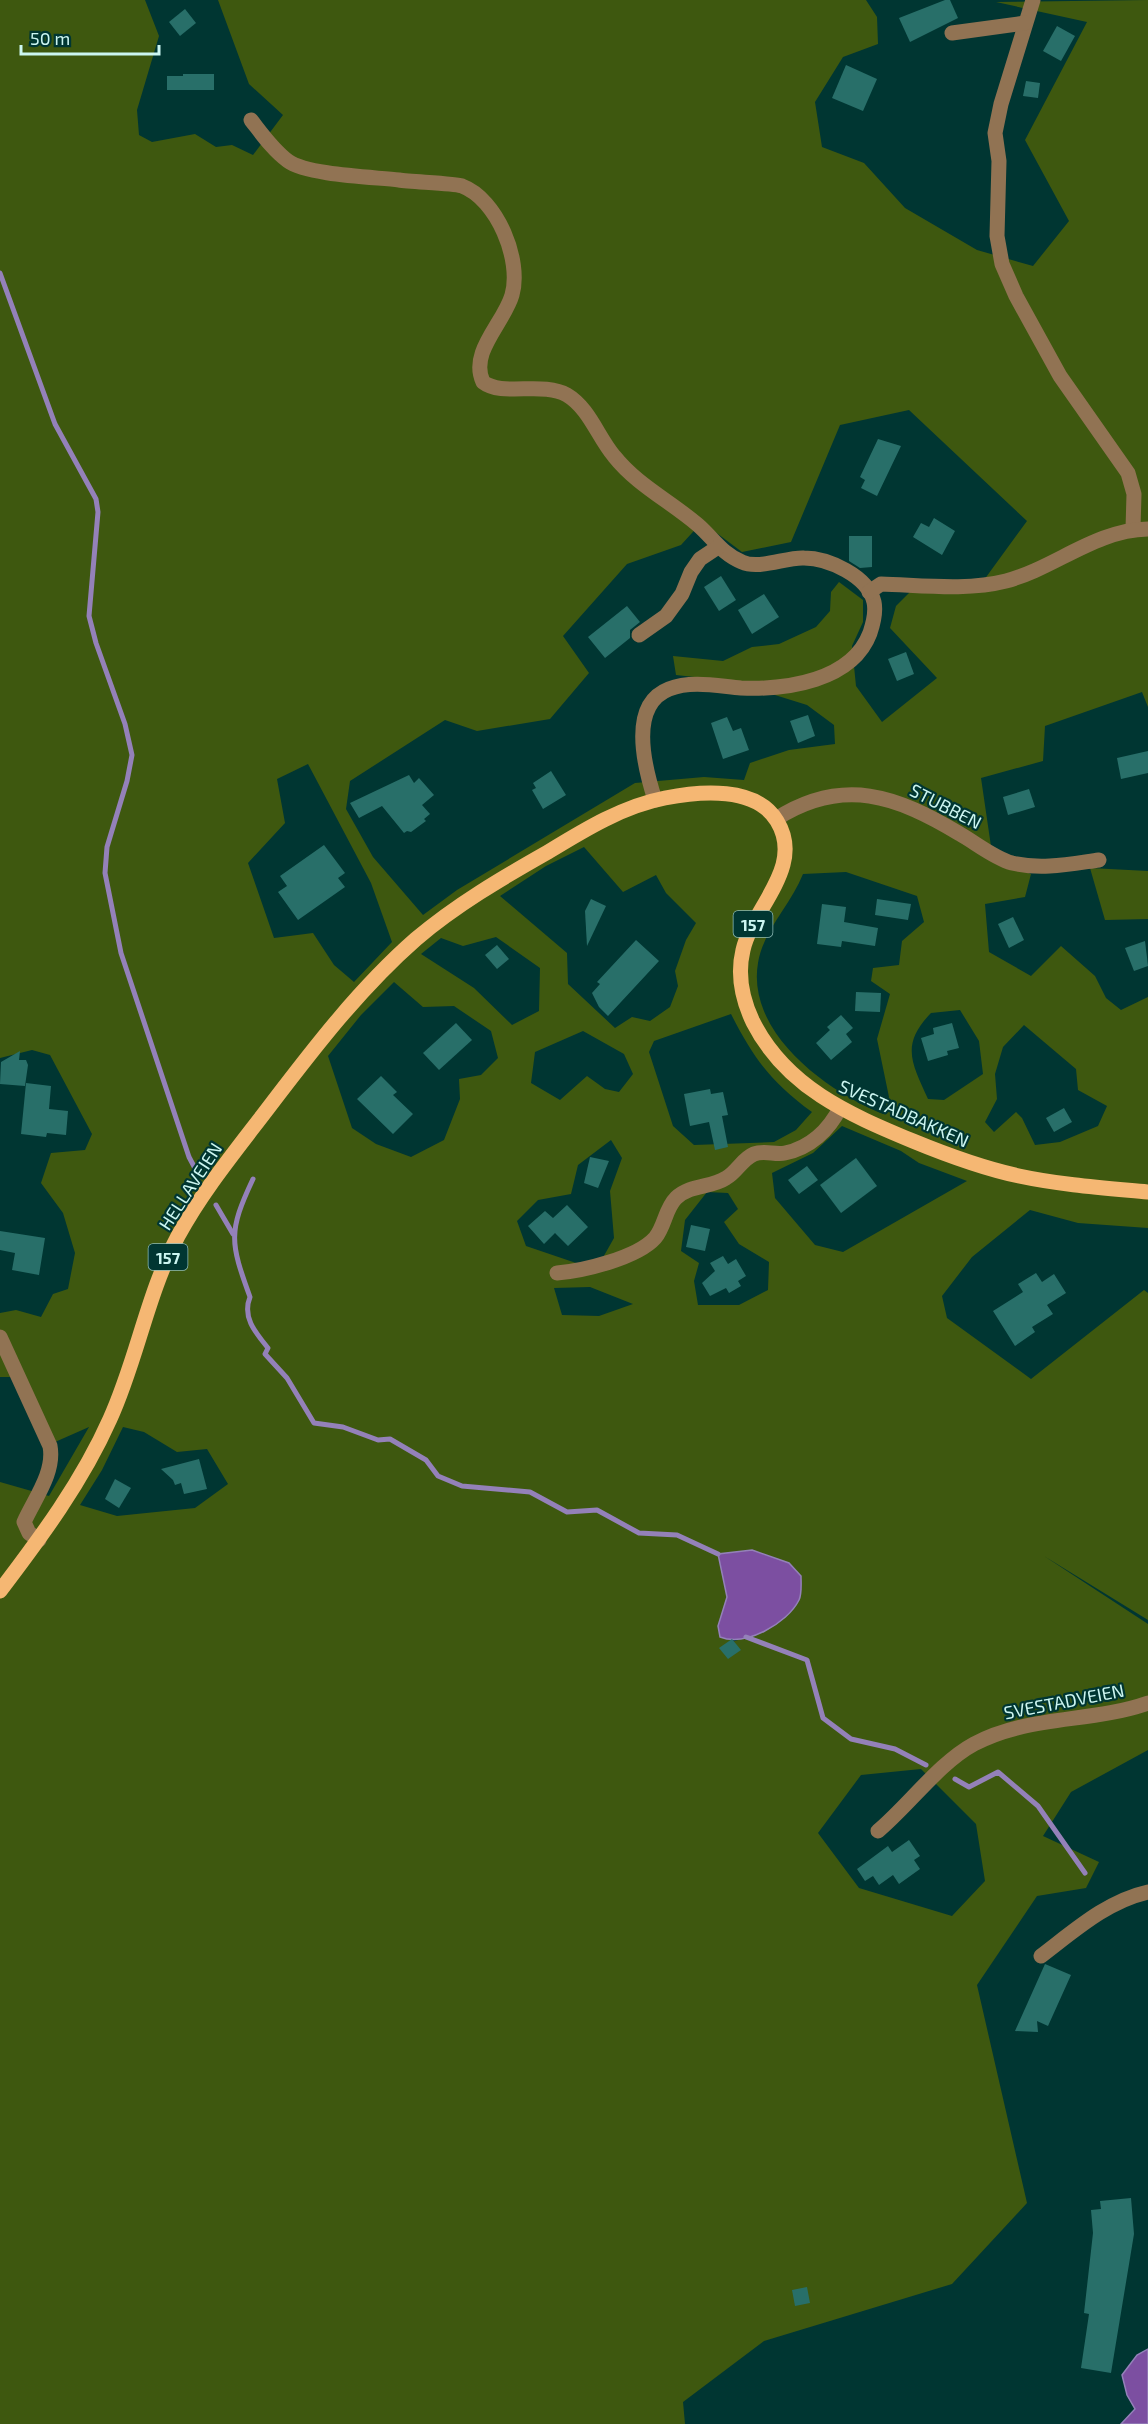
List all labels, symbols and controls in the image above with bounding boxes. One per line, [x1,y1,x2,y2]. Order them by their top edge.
scale bar [21,18,159,56]
text: 50 m [30,27,70,49]
street label: STUBBEN [906,779,986,833]
road number: 157 [734,911,772,937]
street label: SVESTADBAKKEN [836,1074,972,1152]
street label: HELLAVEIEN [154,1138,226,1234]
road number: 157 [148,1244,188,1270]
street label: SVESTADVEIEN [1002,1679,1126,1723]

